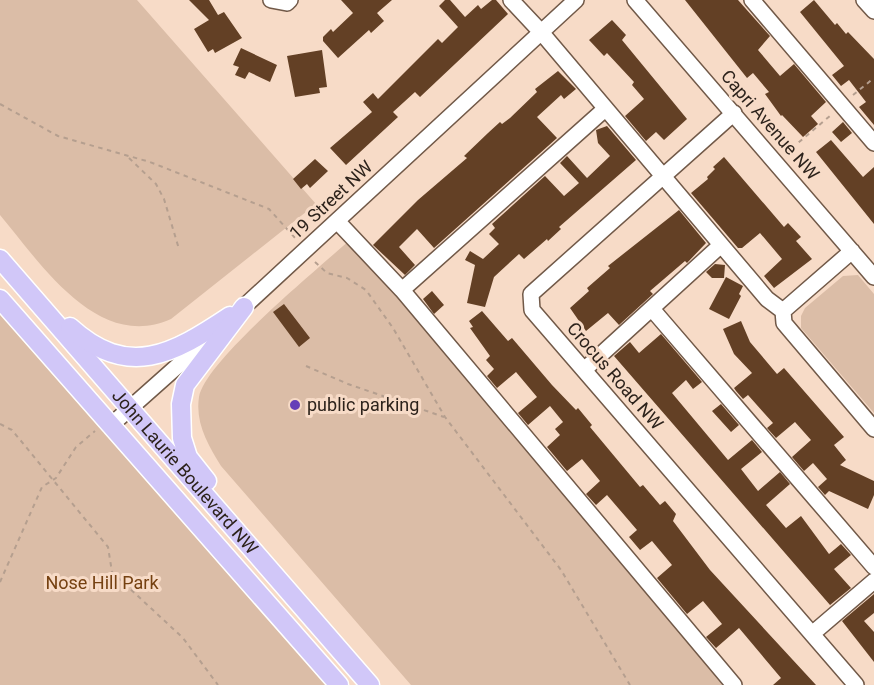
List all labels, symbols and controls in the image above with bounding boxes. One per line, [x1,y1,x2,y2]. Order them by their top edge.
street label: Capri Avenue NW [717,65,824,184]
street label: 19 Street NW [285,156,376,243]
street label: Crocus Road NW [563,318,668,434]
street label: John Laurie Boulevard NW [108,385,263,558]
place label: public parking [307,394,419,415]
marker: public parking [288,398,302,412]
park label: Nose Hill Park [45,572,159,593]

